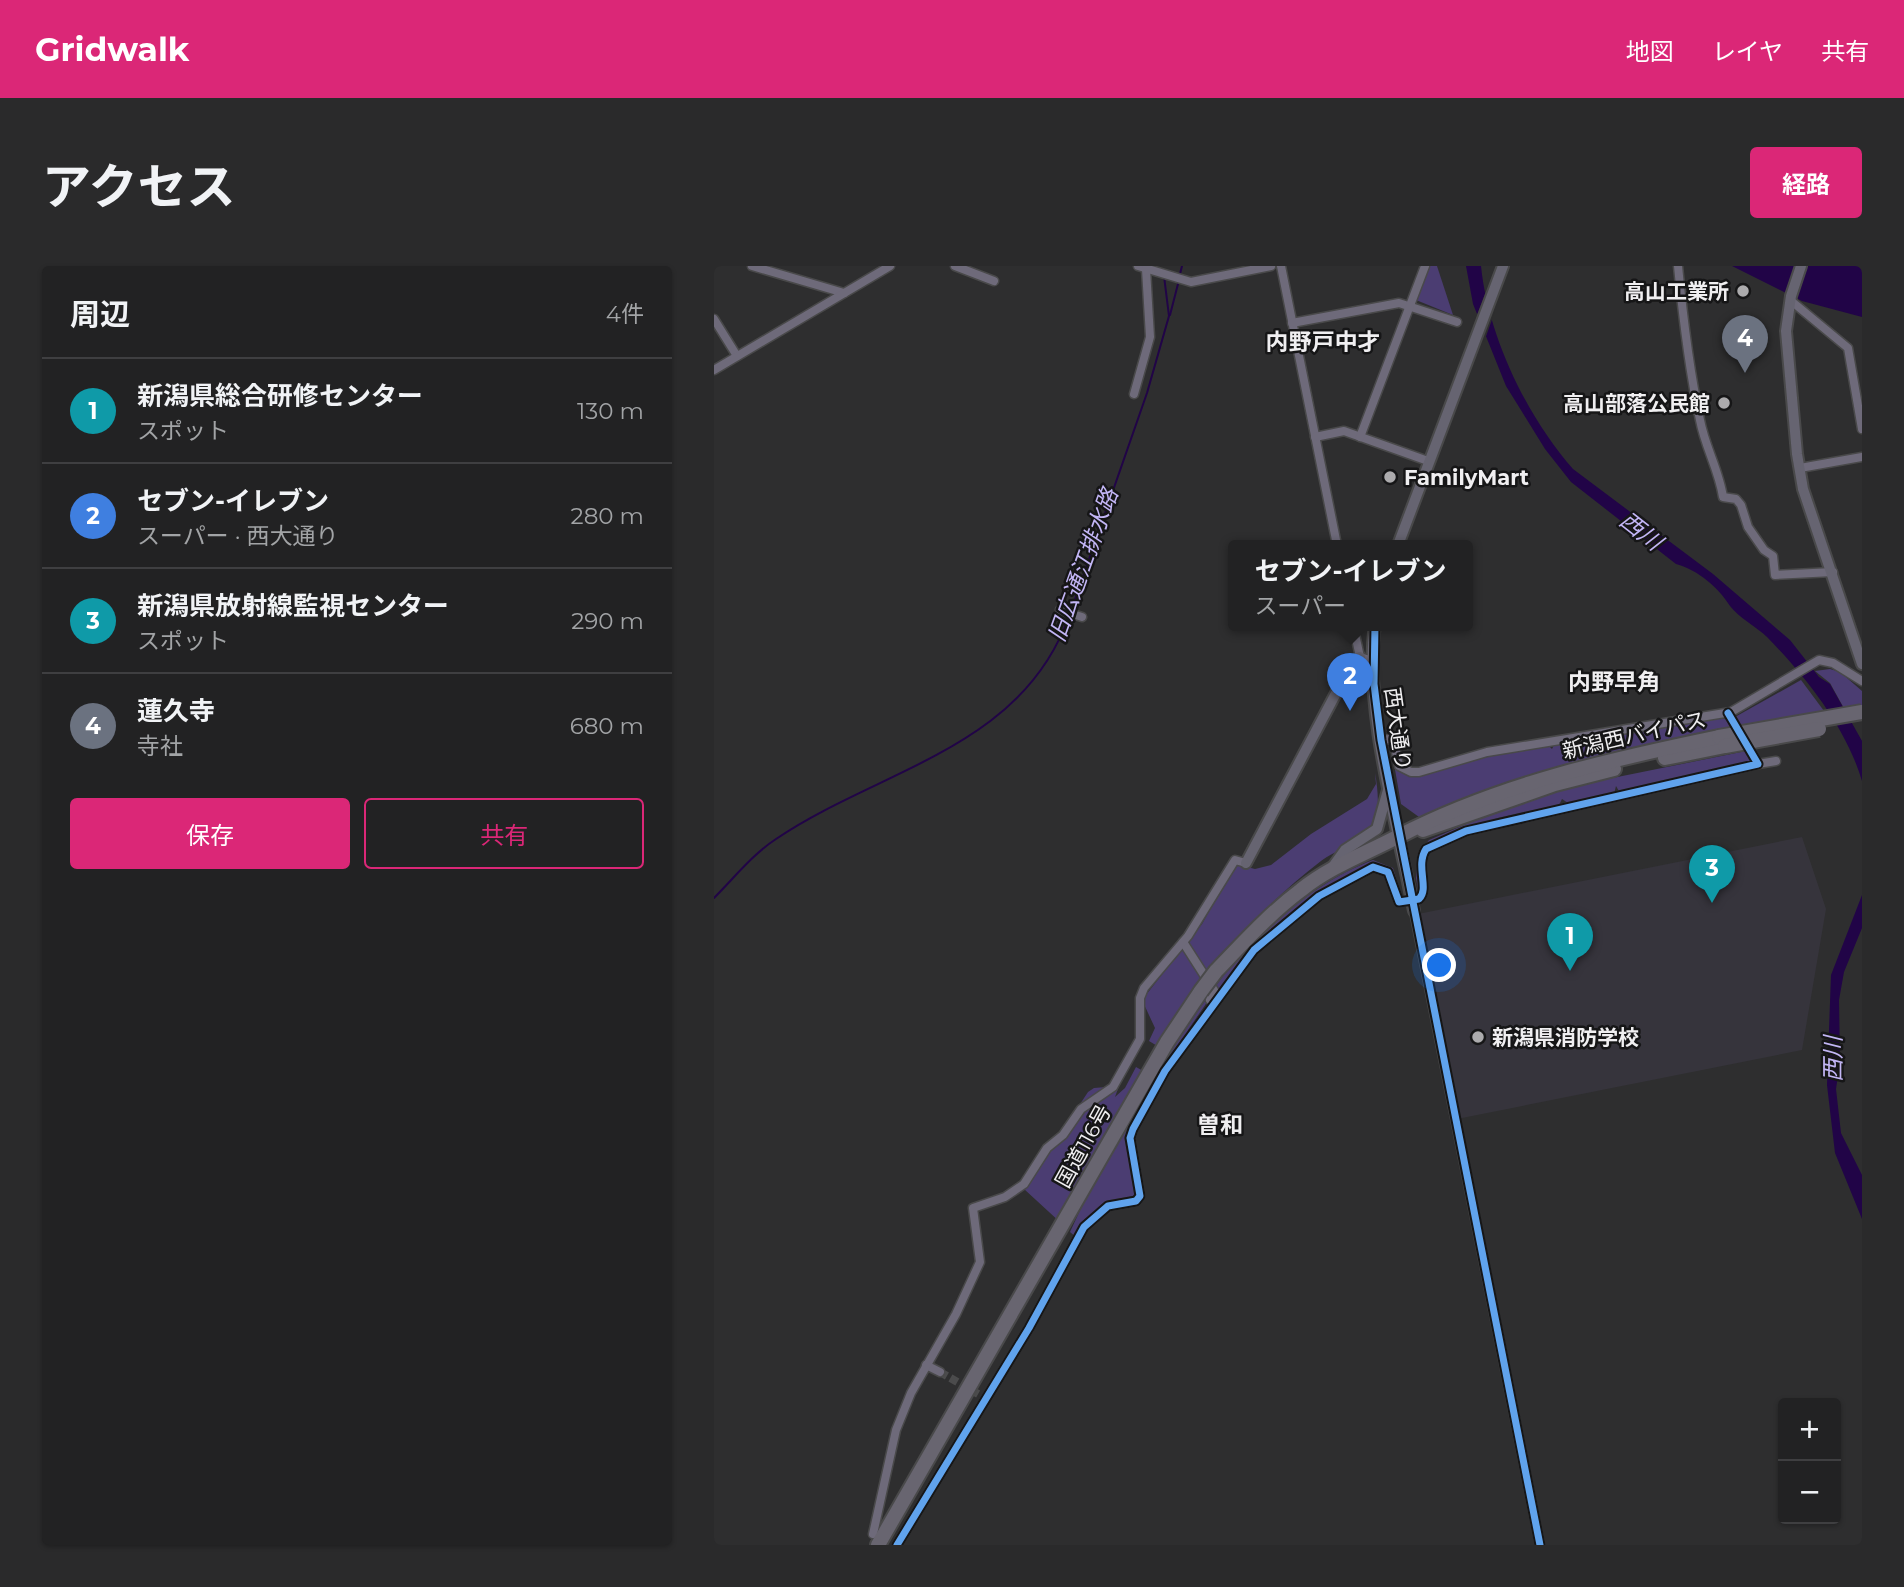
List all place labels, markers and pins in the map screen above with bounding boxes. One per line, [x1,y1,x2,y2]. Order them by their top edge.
place label: 高山工業所 [1624,279,1729,304]
marker: 高山工業所 [1735,283,1751,299]
pin: 4 [1722,315,1768,373]
place label: 高山部落公民館 [1563,391,1710,416]
marker: 高山部落公民館 [1716,395,1732,411]
place label: FamilyMart [1404,465,1529,490]
marker: FamilyMart [1382,469,1398,485]
pin: 2 [1327,653,1373,711]
pin: 3 [1689,845,1735,903]
pin: 1 [1547,913,1593,971]
place label: 新潟県消防学校 [1492,1025,1639,1050]
marker: 新潟県消防学校 [1470,1029,1486,1045]

